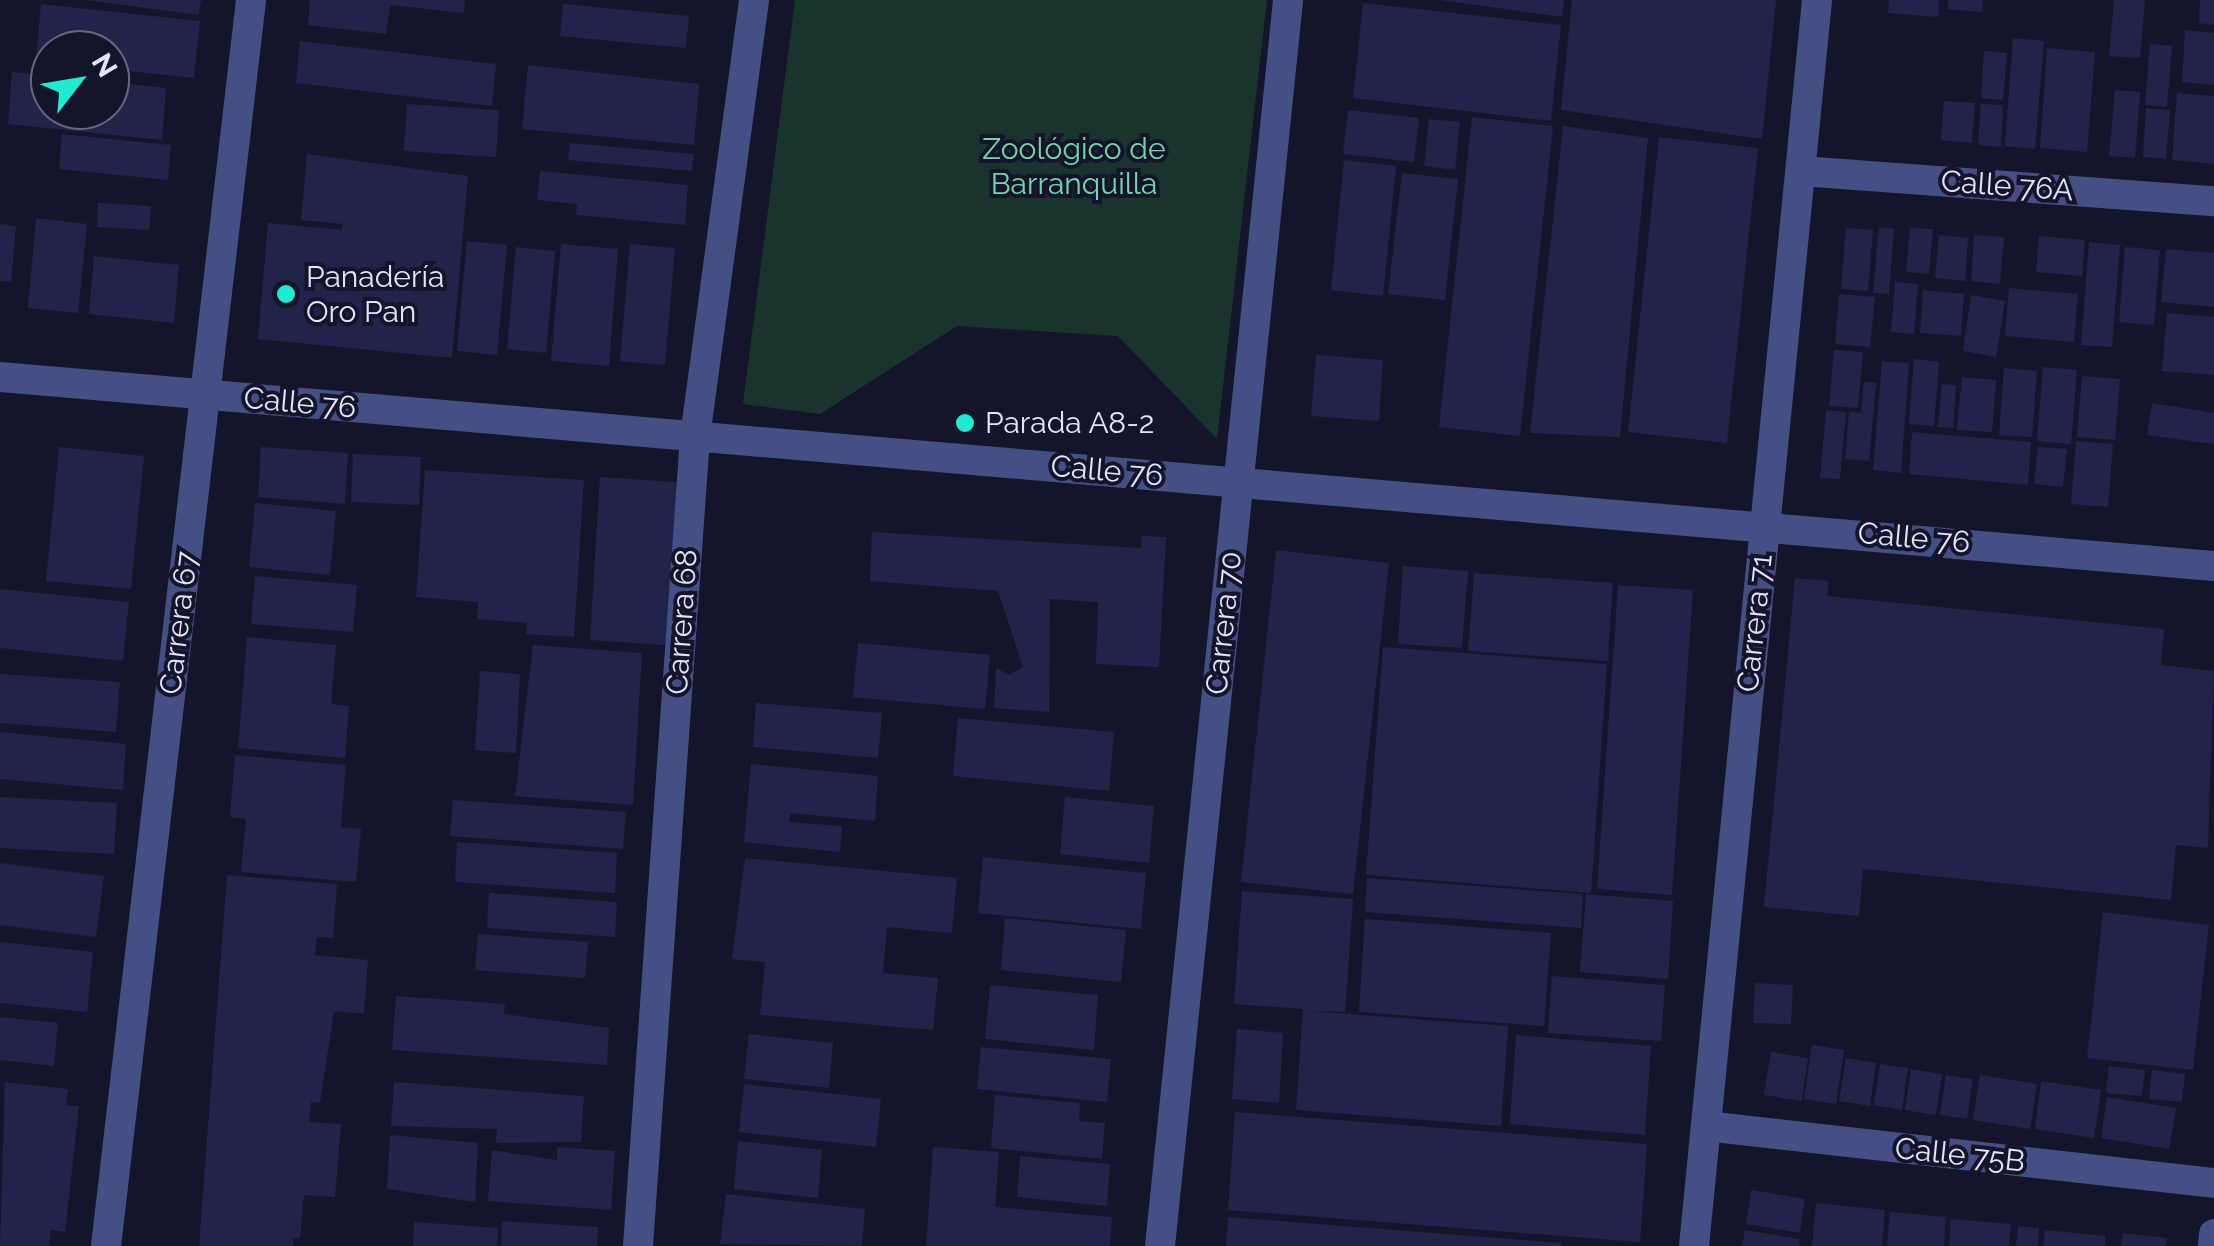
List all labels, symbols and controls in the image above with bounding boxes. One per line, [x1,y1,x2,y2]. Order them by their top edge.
north arrow [30,30,130,130]
text: N [85,48,124,83]
park label: Zoológico de Barranquilla [982,131,1166,202]
street label: Calle 76A [1940,163,2074,209]
place label: Panadería Oro Pan [306,259,444,330]
marker: Panadería Oro Pan [275,283,297,305]
street label: Calle 76 [242,380,358,426]
place label: Parada A8-2 [985,405,1155,441]
marker: Parada A8-2 [954,412,976,434]
street label: Calle 76 [1049,448,1165,494]
street label: Calle 76 [1856,515,1972,561]
street label: Carrera 68 [659,548,705,696]
street label: Carrera 67 [152,549,206,697]
street label: Carrera 70 [1199,550,1249,696]
street label: Carrera 71 [1730,552,1780,694]
street label: Calle 75B [1893,1130,2027,1180]

